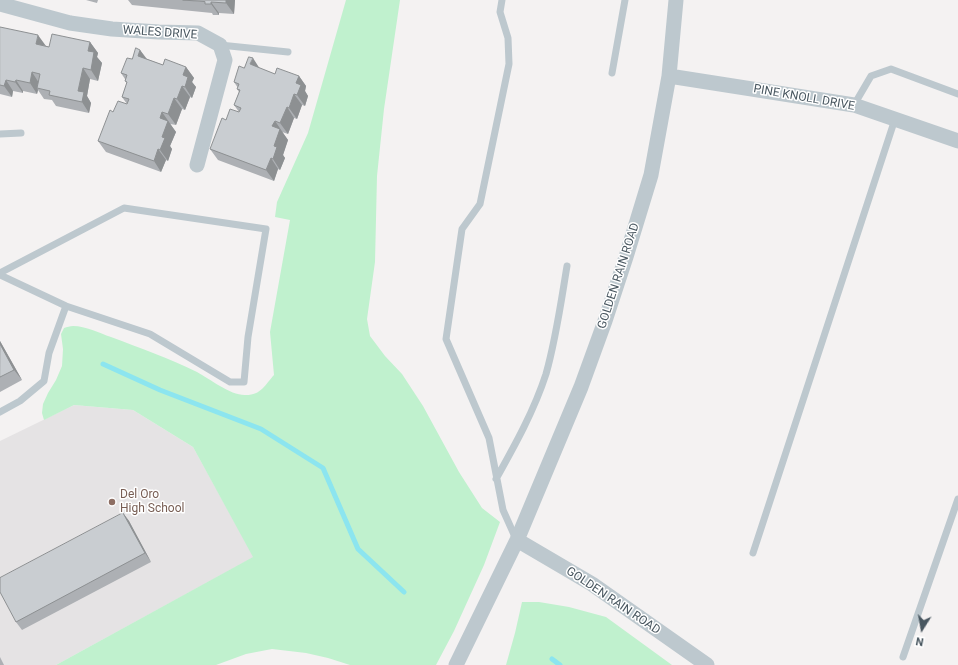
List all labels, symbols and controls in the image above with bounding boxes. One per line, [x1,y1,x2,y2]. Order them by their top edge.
street label: WALES DRIVE [122,23,198,43]
street label: PINE KNOLL DRIVE [752,82,856,114]
street label: GOLDEN RAIN ROAD [595,221,643,331]
place label: Del Oro High School [120,488,184,516]
marker: Del Oro High School [107,497,117,507]
street label: GOLDEN RAIN ROAD [563,564,663,638]
north arrow [902,609,942,649]
text: N [915,634,925,648]

